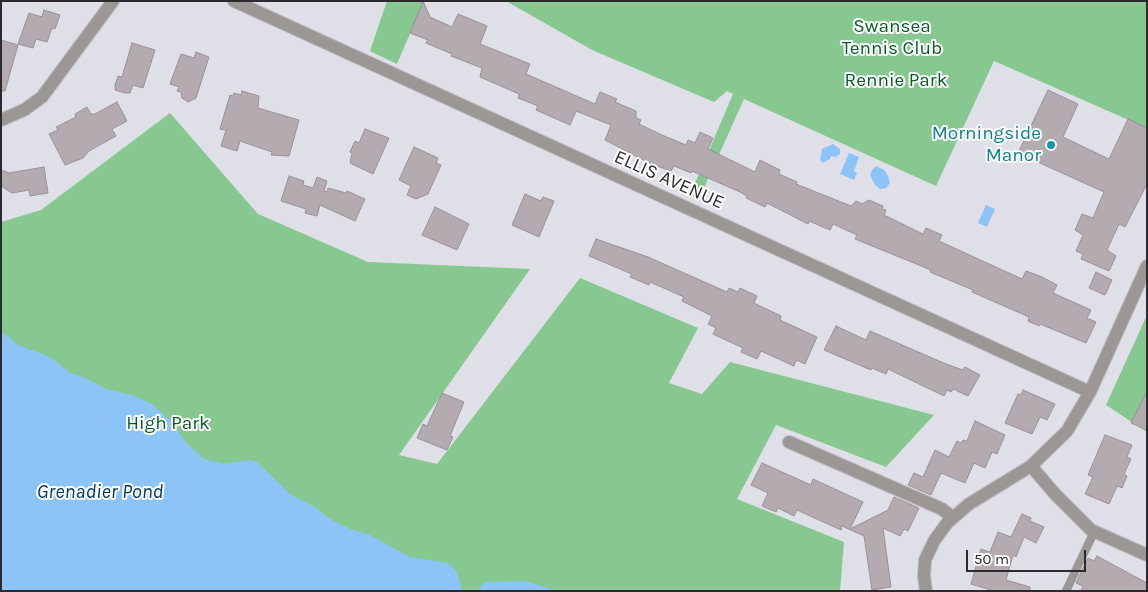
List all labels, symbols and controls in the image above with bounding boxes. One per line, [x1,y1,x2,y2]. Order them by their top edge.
park label: Swansea Tennis Club [842,16,942,60]
park label: Rennie Park [845,70,947,92]
place label: Morningside Manor [932,123,1041,167]
marker: Morningside Manor [1045,139,1057,151]
street label: ELLIS AVENUE [611,146,727,214]
park label: High Park [126,413,210,435]
water label: Grenadier Pond [37,480,163,504]
scale bar [968,540,1088,572]
text: 50 m [974,550,1009,568]

